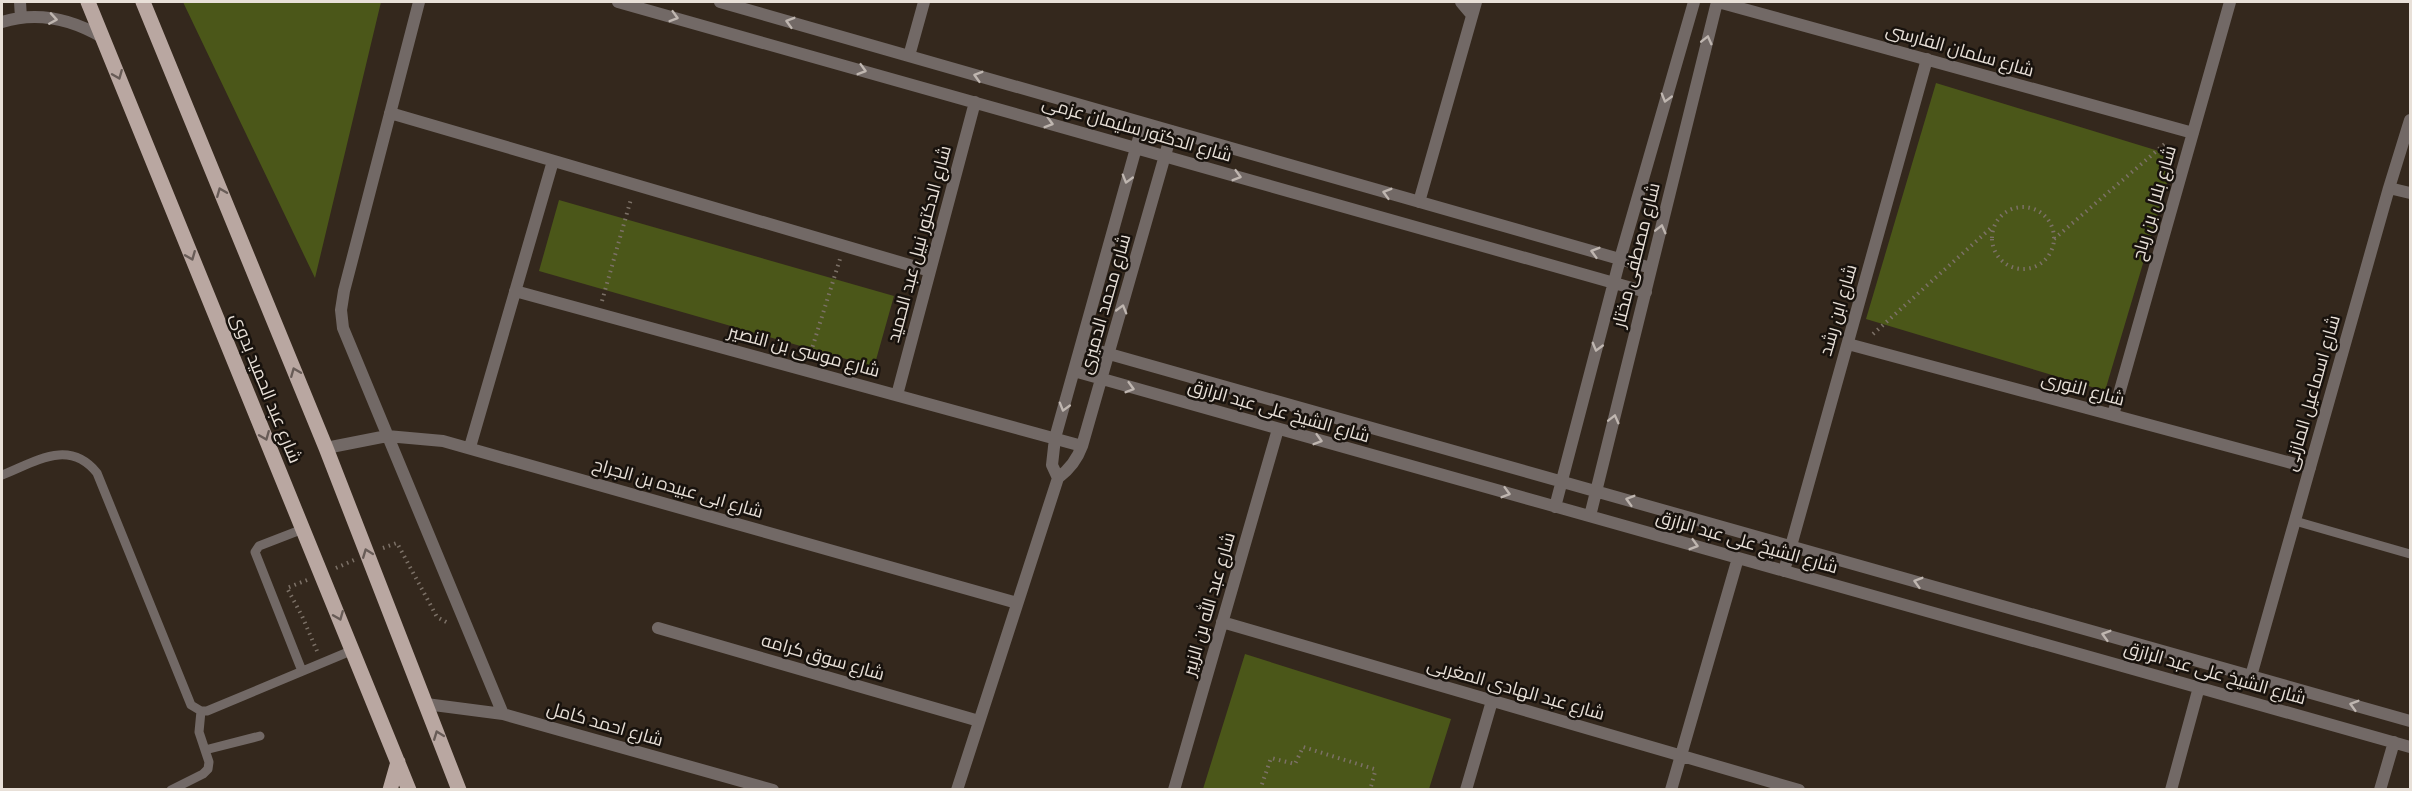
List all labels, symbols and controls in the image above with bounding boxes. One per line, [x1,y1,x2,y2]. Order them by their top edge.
one-way arrow [669,10,679,23]
one-way arrow [49,12,58,24]
one-way arrow [785,17,796,29]
street label: شارع سلمان الفارسى [1883,18,2037,83]
one-way arrow [1700,35,1713,45]
one-way arrow [857,63,867,76]
one-way arrow [110,69,123,80]
one-way arrow [973,70,983,83]
street label: شارع الدكتور سليمان عزمى [1039,91,1234,168]
one-way arrow [1661,93,1674,103]
one-way arrow [1044,116,1054,129]
street label: شارع الدكتور نبيل عبد الحميد [882,143,957,345]
street label: شارع بلال بن رباح [2127,143,2182,263]
one-way arrow [1231,169,1242,181]
one-way arrow [1122,174,1135,184]
street label: شارع مصطفى مختار [1607,180,1666,331]
one-way arrow [216,187,228,198]
one-way arrow [1383,187,1393,200]
one-way arrow [1653,224,1666,234]
street label: شارع محمد الدميرى [1074,231,1136,377]
one-way arrow [1590,247,1601,259]
one-way arrow [184,250,196,261]
street label: شارع ابن رشد [1814,262,1863,359]
one-way arrow [1115,304,1128,314]
street label: شارع عبد الحميد بدوى [225,310,306,467]
street label: شارع اسماعيل المازنى [2279,312,2346,474]
street label: شارع موسى بن النصير [724,320,882,383]
one-way arrow [1592,341,1604,351]
one-way arrow [290,367,302,378]
street label: شارع النورى [2039,367,2127,412]
street label: شارع الشيخ على عبد الرازق [1185,375,1372,448]
one-way arrow [1124,381,1135,393]
one-way arrow [1059,402,1071,412]
one-way arrow [1607,414,1620,424]
one-way arrow [258,430,270,441]
one-way arrow [1312,433,1323,445]
street label: شارع ابى عبيده بن الجراح [590,453,766,524]
one-way arrow [1500,486,1511,498]
one-way arrow [1625,495,1636,507]
street label: شارع الشيخ على عبد الرازق [1653,506,1840,579]
street label: شارع عبد الله بن الزبير [1177,529,1241,679]
one-way arrow [1689,538,1699,551]
one-way arrow [362,548,374,559]
one-way arrow [1913,577,1924,589]
one-way arrow [332,610,344,621]
street label: شارع سوق كرامه [759,629,887,686]
one-way arrow [2101,630,2112,642]
street label: شارع الشيخ على عبد الرازق [2121,637,2308,710]
street label: شارع عبد الهادى المغربى [1424,653,1607,726]
street label: شارع احمد كامل [544,697,666,752]
one-way arrow [2349,700,2360,712]
one-way arrow [433,730,445,741]

